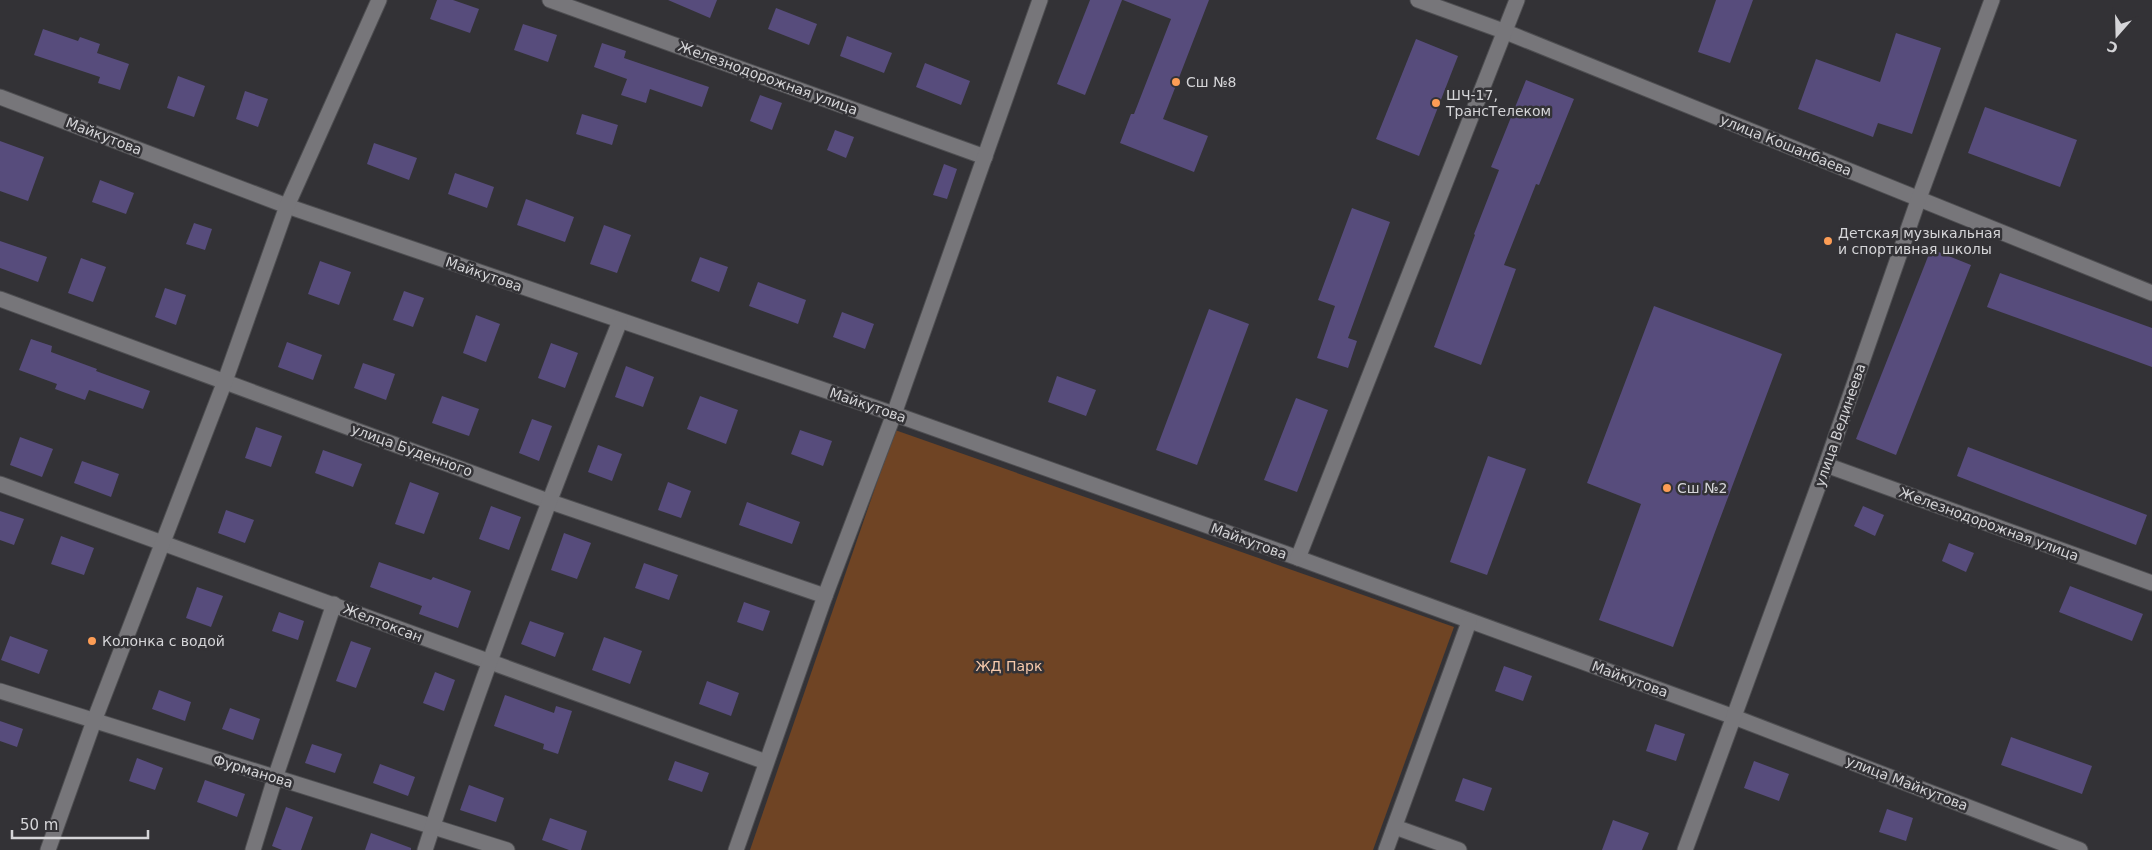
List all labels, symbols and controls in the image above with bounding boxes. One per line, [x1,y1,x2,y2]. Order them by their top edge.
north arrow [2092,10,2142,60]
street label: Железнодорожная улица [676,38,860,118]
text: С [2105,38,2120,56]
place label: Сш №8 [1186,74,1237,90]
marker: Сш №8 [1170,76,1182,88]
place label: ШЧ-17, ТрансТелеком [1445,87,1551,119]
marker: ШЧ-17, ТрансТелеком [1430,97,1442,109]
street label: улица Кошанбаева [1718,111,1854,179]
street label: Майкутова [64,114,144,158]
place label: Детская музыкальная и спортивная школы [1838,225,2001,257]
marker: Детская музыкальная и спортивная школы [1822,235,1834,247]
street label: Майкутова [444,253,524,295]
street label: улица Вединеева [1811,361,1869,489]
street label: Майкутова [828,384,908,426]
street label: улица Буденного [349,421,475,479]
place label: Сш №2 [1677,480,1728,496]
marker: Сш №2 [1661,482,1673,494]
street label: Железнодорожная улица [1897,484,2081,564]
street label: Майкутова [1209,520,1289,562]
street label: Желтоксан [341,601,425,645]
place label: Колонка с водой [102,633,225,649]
marker: Колонка с водой [86,635,98,647]
park label: ЖД Парк [976,658,1042,674]
street label: Майкутова [1590,658,1670,700]
street label: Фурманова [211,751,295,791]
street label: улица Майкутова [1844,752,1970,814]
scale bar [12,808,149,840]
text: 50 m [20,816,58,834]

